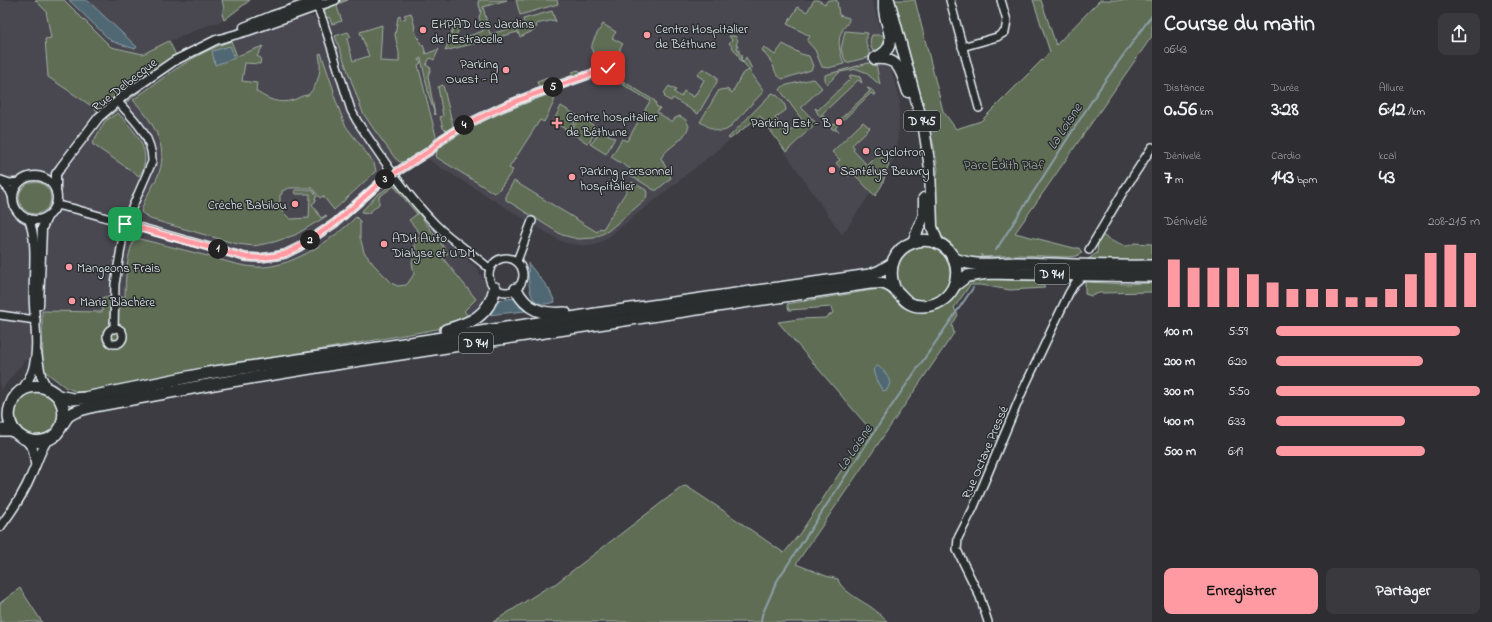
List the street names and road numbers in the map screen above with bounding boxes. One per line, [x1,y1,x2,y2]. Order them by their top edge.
street label: Rue Delbecque [88,53,162,117]
road number: D 945 [904,111,940,131]
road number: D 941 [1035,264,1069,284]
road number: D 941 [459,333,493,353]
street label: Rue Octave Pressé [957,403,1014,502]

